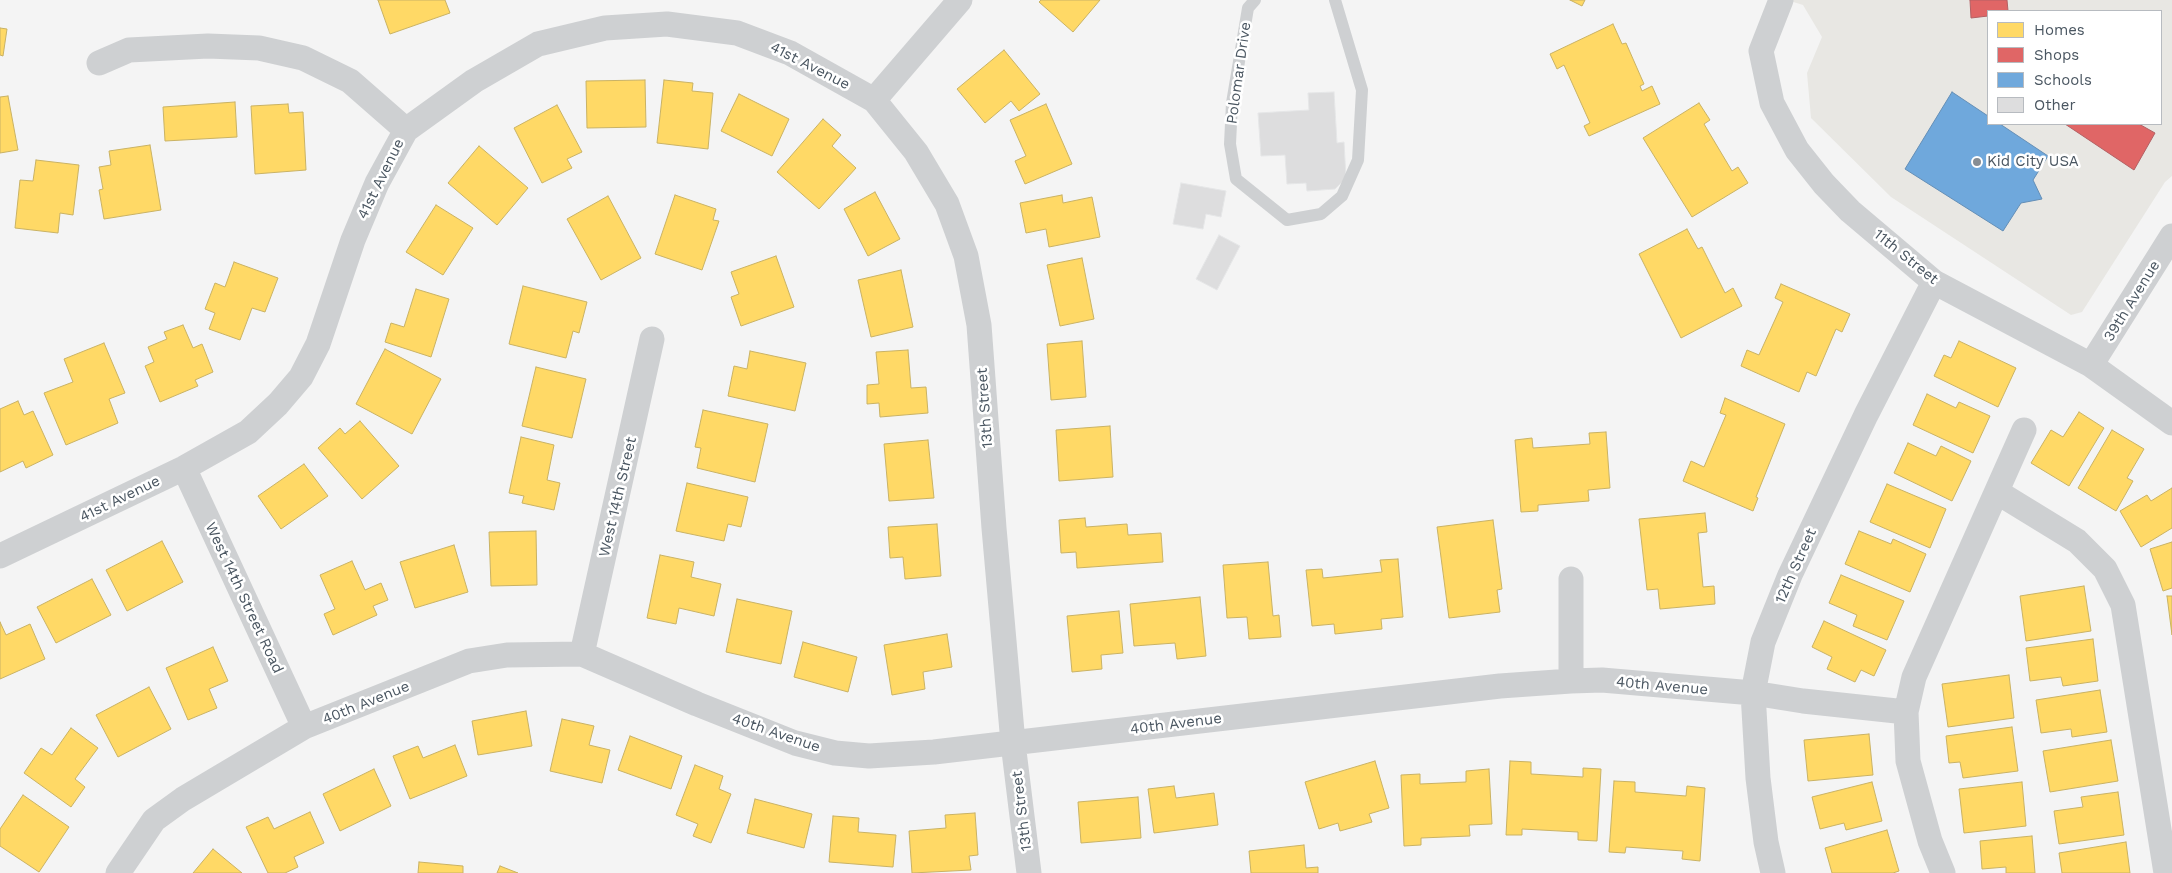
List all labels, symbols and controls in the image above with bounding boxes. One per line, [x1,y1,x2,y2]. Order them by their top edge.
legend [1987,10,2162,125]
street label: Polomar Drive [1223,21,1255,125]
text: Homes [2034,21,2085,39]
street label: 41st Avenue [767,38,853,94]
text: Shops [2034,46,2079,64]
text: Schools [2034,71,2092,89]
text: Other [2034,96,2076,114]
street label: 41st Avenue [354,136,408,222]
place label: Kid City USA [1987,153,2079,171]
marker: Kid City USA [1971,156,1983,168]
street label: 11th Street [1870,226,1942,288]
street label: 39th Avenue [2100,257,2164,345]
street label: 13th Street [973,367,997,449]
street label: West 14th Street [595,435,641,559]
street label: 41st Avenue [77,472,163,526]
street label: West 14th Street Road [201,520,287,676]
street label: 12th Street [1771,526,1821,606]
street label: 40th Avenue [1615,673,1709,699]
street label: 40th Avenue [320,677,412,729]
street label: 40th Avenue [729,709,823,757]
street label: 40th Avenue [1129,709,1223,739]
street label: 13th Street [1008,770,1036,852]

